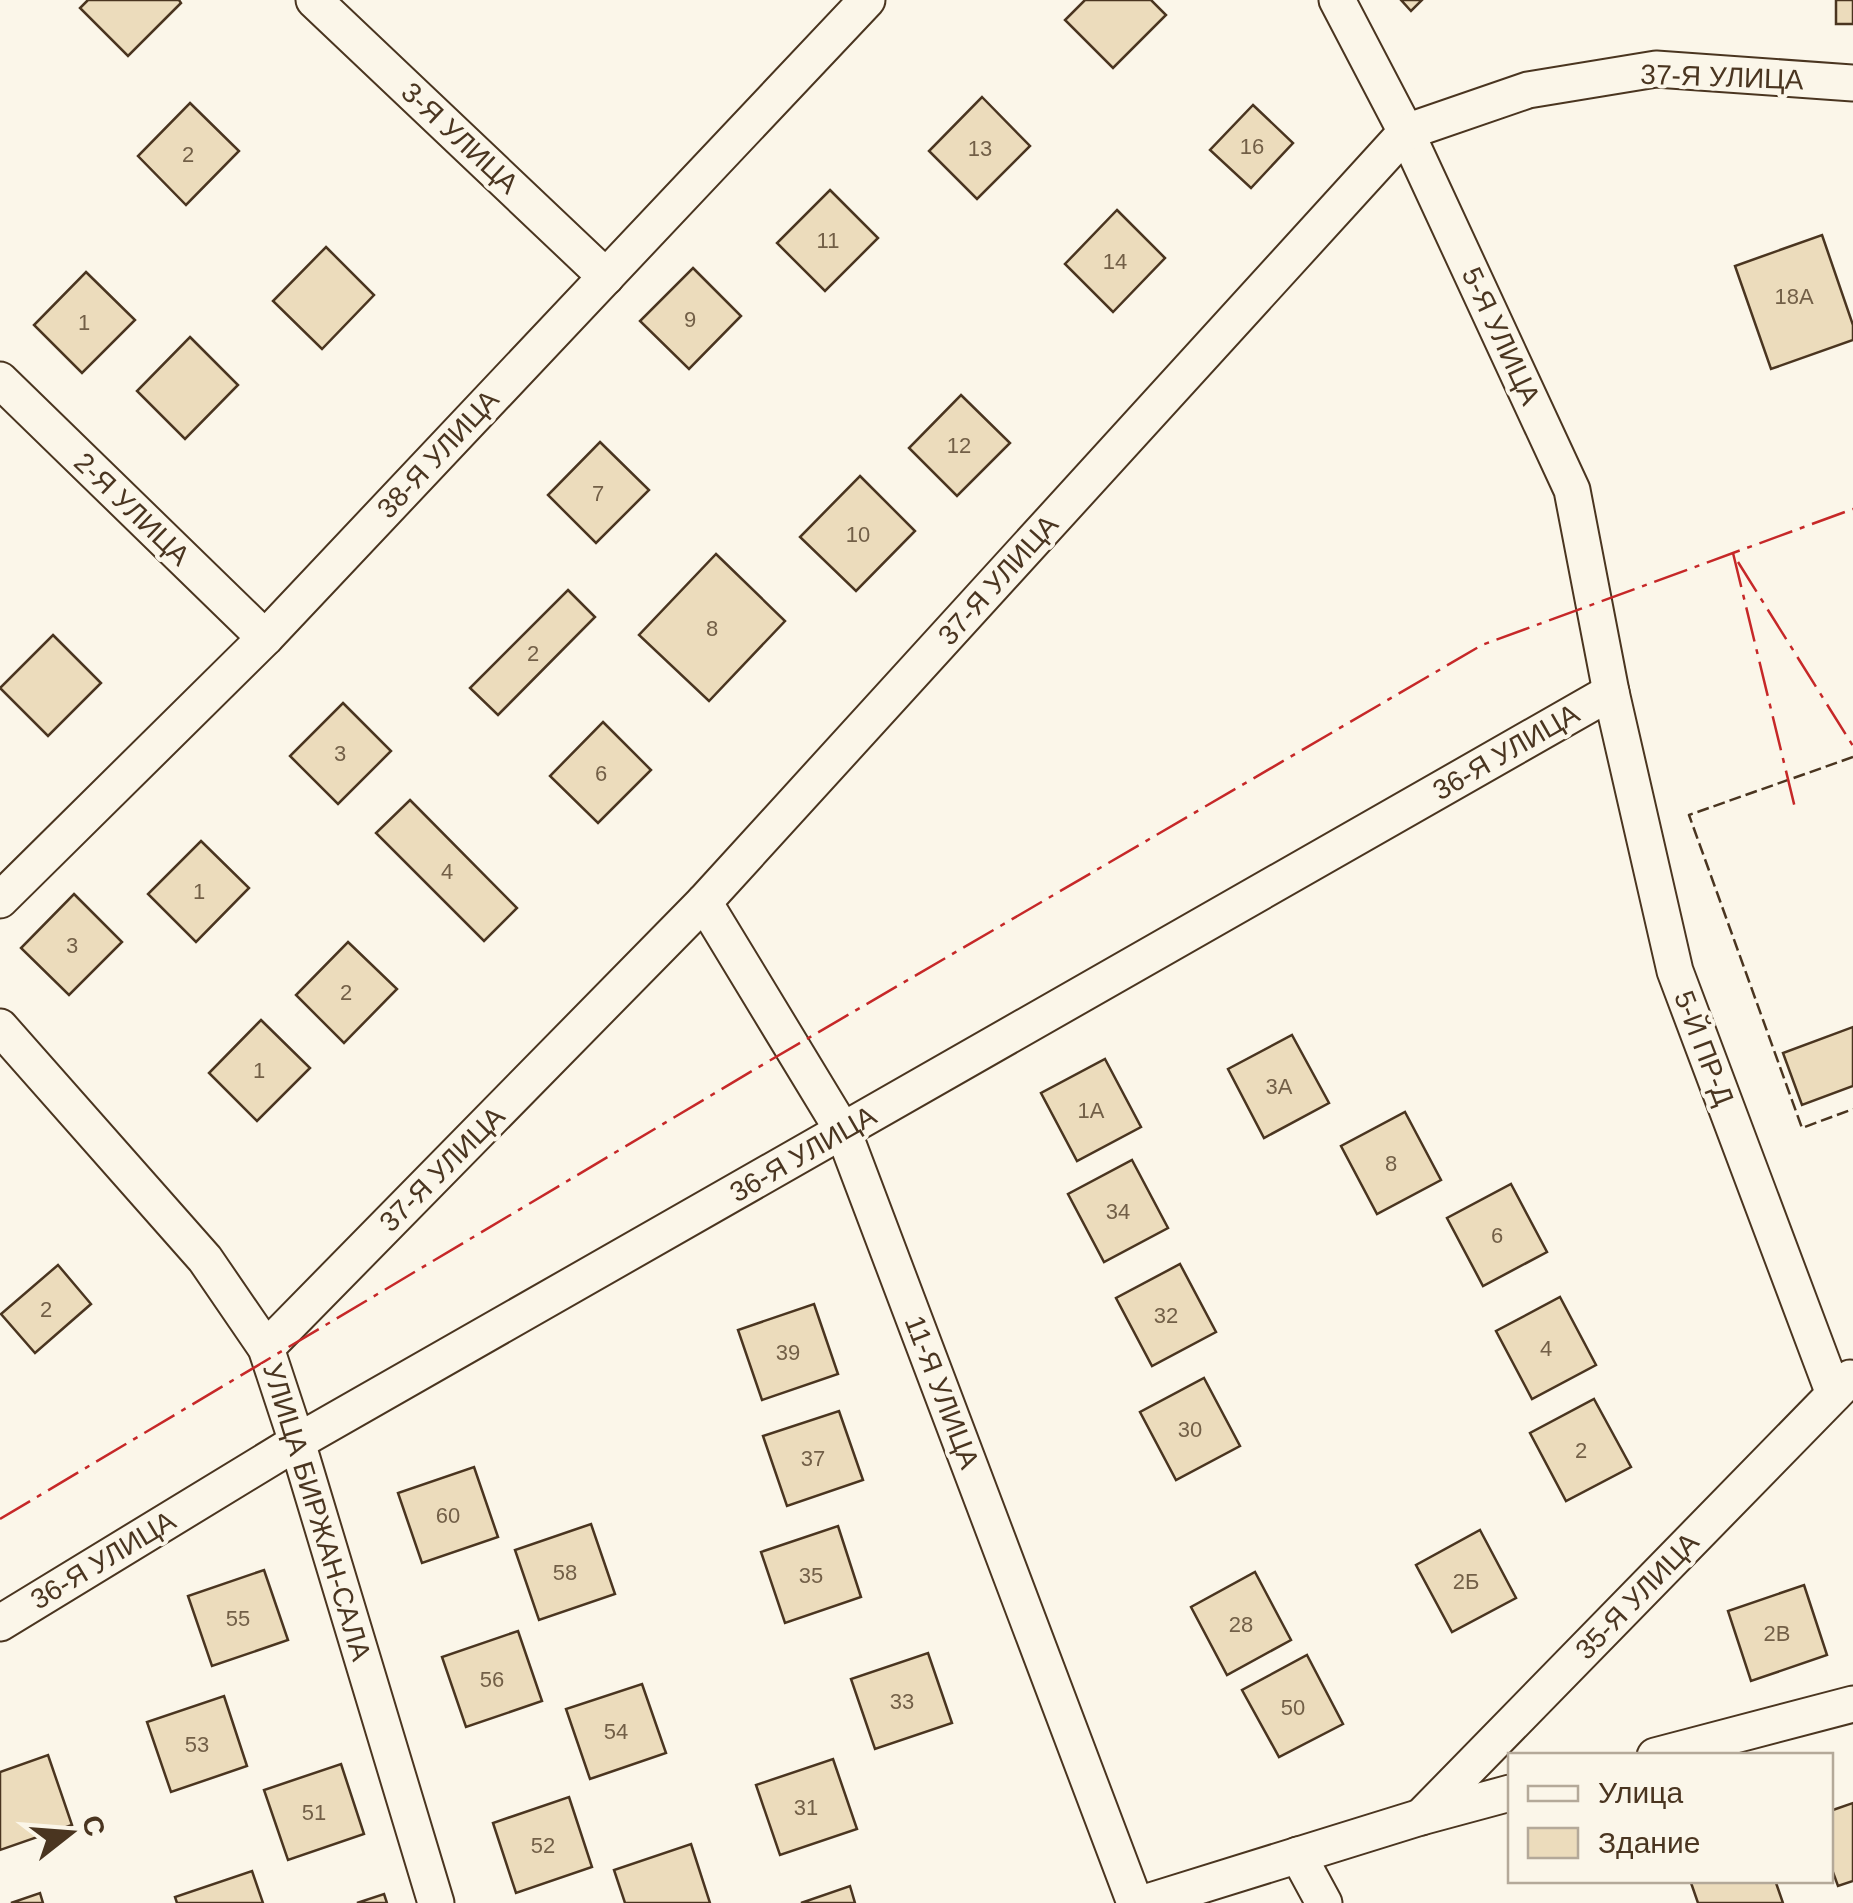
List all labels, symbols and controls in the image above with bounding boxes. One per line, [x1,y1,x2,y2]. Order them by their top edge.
street label: 37-Я УЛИЦА [1640,59,1804,95]
street label: 3-Я УЛИЦА [395,76,525,200]
house number: 16 [1240,134,1264,159]
house number: 13 [968,136,992,161]
house number: 2 [182,142,194,167]
house number: 11 [817,228,839,253]
house number: 14 [1103,249,1127,274]
street label: 5-Я УЛИЦА [1456,263,1546,410]
house number: 18А [1774,284,1814,309]
house number: 9 [684,307,696,332]
house number: 1 [78,310,90,335]
street label: 38-Я УЛИЦА [371,384,505,524]
house number: 12 [947,433,971,458]
street label: 2-Я УЛИЦА [68,447,196,572]
house number: 7 [592,481,604,506]
street label: 37-Я УЛИЦА [932,509,1064,651]
house number: 10 [846,522,870,547]
house number: 8 [706,616,718,641]
house number: 2 [527,641,539,666]
street label: 36-Я УЛИЦА [1428,698,1585,806]
house number: 3 [334,741,346,766]
house number: 6 [595,761,607,786]
house number: 4 [441,859,453,884]
house number: 1 [193,879,205,904]
house number: 3 [66,933,78,958]
house number: 2 [340,980,352,1005]
street label: 5-Й ПР-Д [1668,986,1740,1110]
house number: 1 [253,1058,265,1083]
house number: 3А [1266,1074,1293,1099]
house number: 1А [1078,1098,1105,1123]
street label: 37-Я УЛИЦА [373,1100,511,1238]
street label: 36-Я УЛИЦА [725,1100,882,1208]
house number: 8 [1385,1151,1397,1176]
house number: 34 [1106,1199,1130,1224]
house number: 6 [1491,1223,1503,1248]
house number: 2 [40,1297,52,1322]
house number: 32 [1154,1303,1178,1328]
street label: 11-Я УЛИЦА [899,1311,985,1473]
house number: 4 [1540,1336,1552,1361]
house number: 39 [776,1340,800,1365]
street label: УЛИЦА БИРЖАН-САЛА [257,1360,377,1665]
house number: 30 [1178,1417,1202,1442]
house number: 2 [1575,1438,1587,1463]
house number: 37 [801,1446,825,1471]
house number: 60 [436,1503,460,1528]
street label: 36-Я УЛИЦА [25,1505,181,1615]
street label: 35-Я УЛИЦА [1569,1526,1705,1665]
house number: 58 [553,1560,577,1585]
house number: 35 [799,1563,823,1588]
house number: 2Б [1453,1569,1479,1594]
house number: 55 [226,1606,250,1631]
house number: 28 [1229,1612,1253,1637]
house number: 2В [1764,1621,1790,1646]
house number: 56 [480,1667,504,1692]
house number: 33 [890,1689,914,1714]
house number: 50 [1281,1695,1305,1720]
house number: 54 [604,1719,628,1744]
house number: 53 [185,1732,209,1757]
legend [1508,1753,1833,1883]
text: Улица [1598,1776,1683,1809]
north arrow [20,1783,120,1883]
house number: 31 [794,1795,818,1820]
house number: 51 [302,1800,326,1825]
text: С [76,1812,111,1840]
text: Здание [1598,1826,1700,1859]
house number: 52 [531,1833,555,1858]

